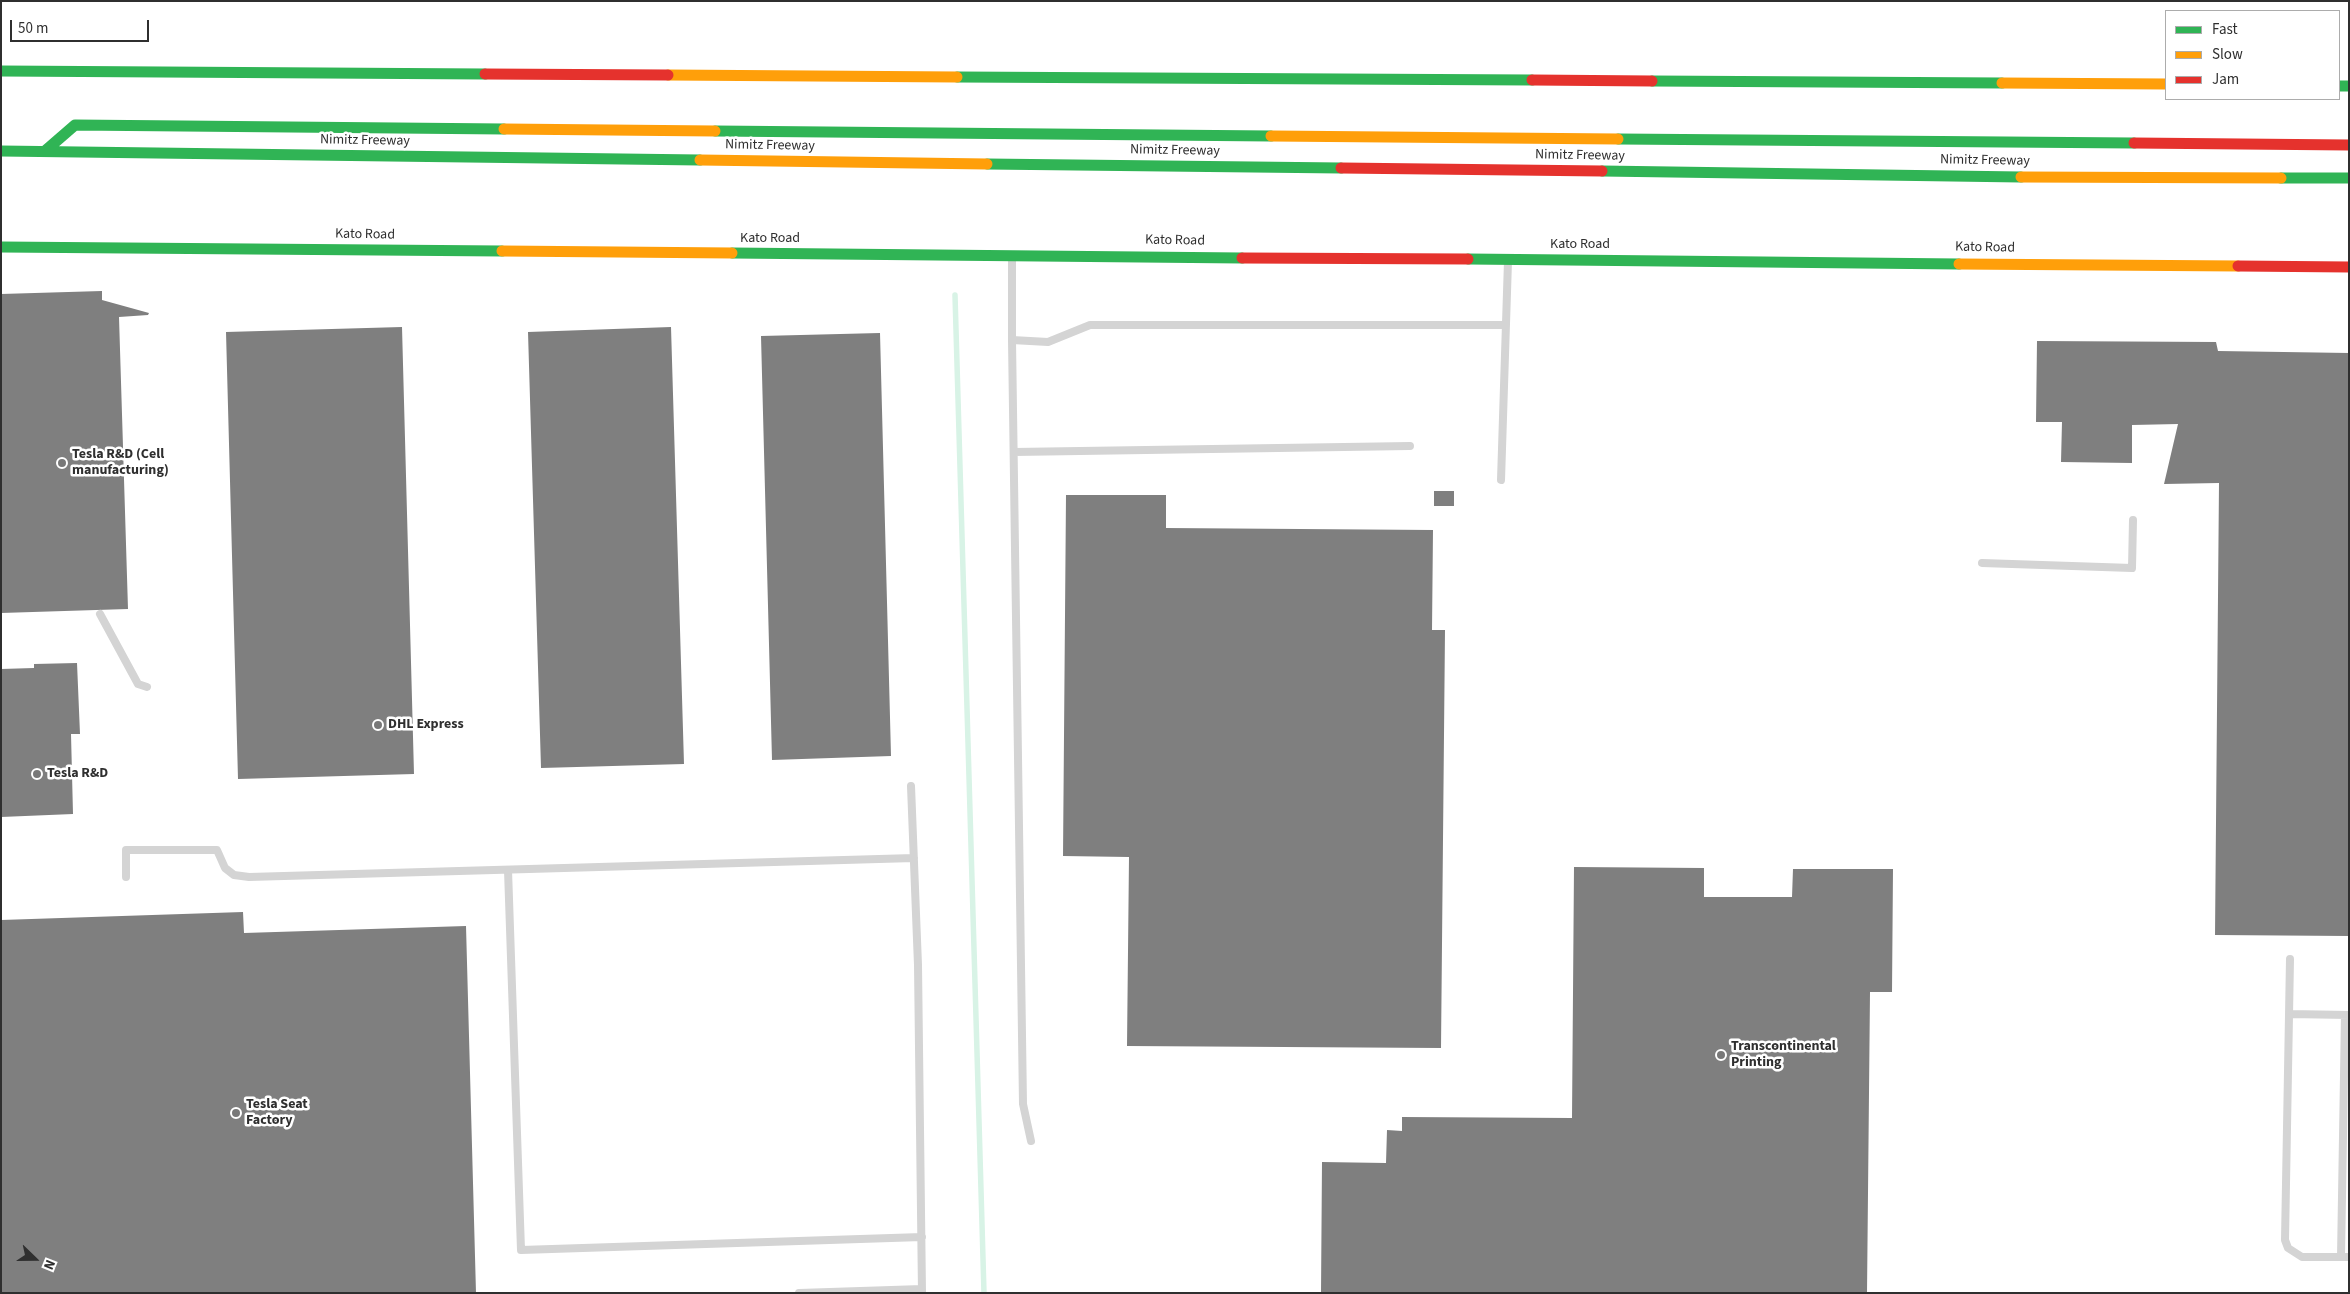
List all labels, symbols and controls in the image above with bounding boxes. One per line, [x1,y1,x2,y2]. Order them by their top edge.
scale bar [12,10,151,42]
legend [2165,10,2340,100]
text: 50 m [18,18,48,39]
text: Fast [2212,19,2238,40]
text: Slow [2212,44,2243,65]
text: Jam [2212,69,2239,90]
street label: Nimitz Freeway [320,132,410,150]
street label: Nimitz Freeway [725,137,815,155]
street label: Nimitz Freeway [1130,142,1220,160]
street label: Nimitz Freeway [1535,147,1625,165]
street label: Nimitz Freeway [1940,152,2030,170]
street label: Kato Road [335,226,395,244]
street label: Kato Road [740,231,800,247]
street label: Kato Road [1145,232,1205,250]
street label: Kato Road [1550,237,1610,253]
street label: Kato Road [1955,239,2015,257]
place label: Tesla R&D (Cell manufacturing) [72,447,169,480]
marker: Tesla R&D (Cell manufacturing) [56,457,68,469]
place label: DHL Express [388,717,464,733]
marker: DHL Express [372,719,384,731]
place label: Tesla R&D [47,766,108,782]
marker: Tesla R&D [31,768,43,780]
place label: Transcontinental Printing [1731,1039,1836,1072]
marker: Transcontinental Printing [1715,1049,1727,1061]
place label: Tesla Seat Factory [246,1097,308,1130]
marker: Tesla Seat Factory [230,1107,242,1119]
north arrow [10,1234,60,1284]
text: N [38,1257,60,1273]

